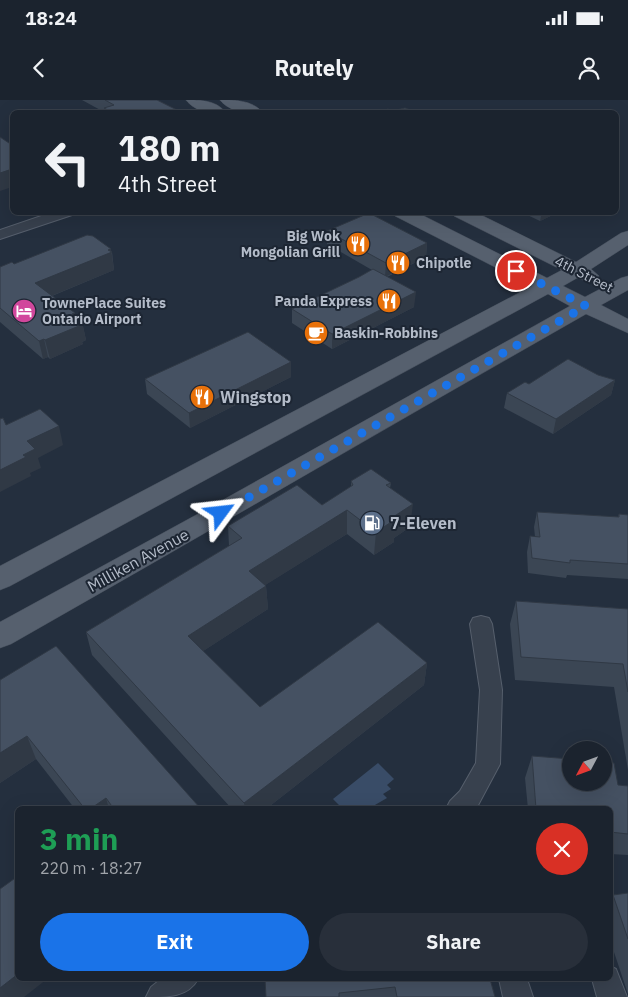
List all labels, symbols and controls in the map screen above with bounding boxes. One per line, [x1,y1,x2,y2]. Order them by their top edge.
text: 18:24 [25,6,77,30]
text: Routely [274,53,354,82]
icon: back [25,54,53,82]
icon: person [575,54,603,82]
text: 180 m [118,125,221,171]
icon: left [35,130,100,195]
text: 4th Street [118,169,217,198]
place label: Big Wok Mongolian Grill [241,227,341,261]
restaurant icon: Big Wok Mongolian Grill [345,231,371,257]
restaurant icon: Chipotle [385,250,411,276]
pin [495,250,537,292]
street label: 4th Street [552,252,616,296]
place label: Chipotle [416,254,471,272]
icon: arrive [502,257,530,285]
restaurant icon: Panda Express [376,288,402,314]
place label: Panda Express [275,292,372,310]
place label: TownePlace Suites Ontario Airport [42,294,166,328]
hotel icon: TownePlace Suites Ontario Airport [11,298,37,324]
cafe icon: Baskin-Robbins [303,320,329,346]
place label: Baskin-Robbins [334,324,438,342]
restaurant icon: Wingstop [189,384,215,410]
place label: Wingstop [220,387,292,407]
position arrow [194,486,246,538]
fuel station icon: 7-Eleven [359,510,385,536]
place label: 7-Eleven [390,513,456,533]
street label: Milliken Avenue [84,524,192,596]
north arrow [562,741,612,791]
map controls [562,741,612,791]
text: 3 min [40,819,118,858]
button: close [536,823,588,875]
text: 220 m · 18:27 [40,858,142,878]
button: Exit [40,913,309,971]
button: Share [319,913,588,971]

